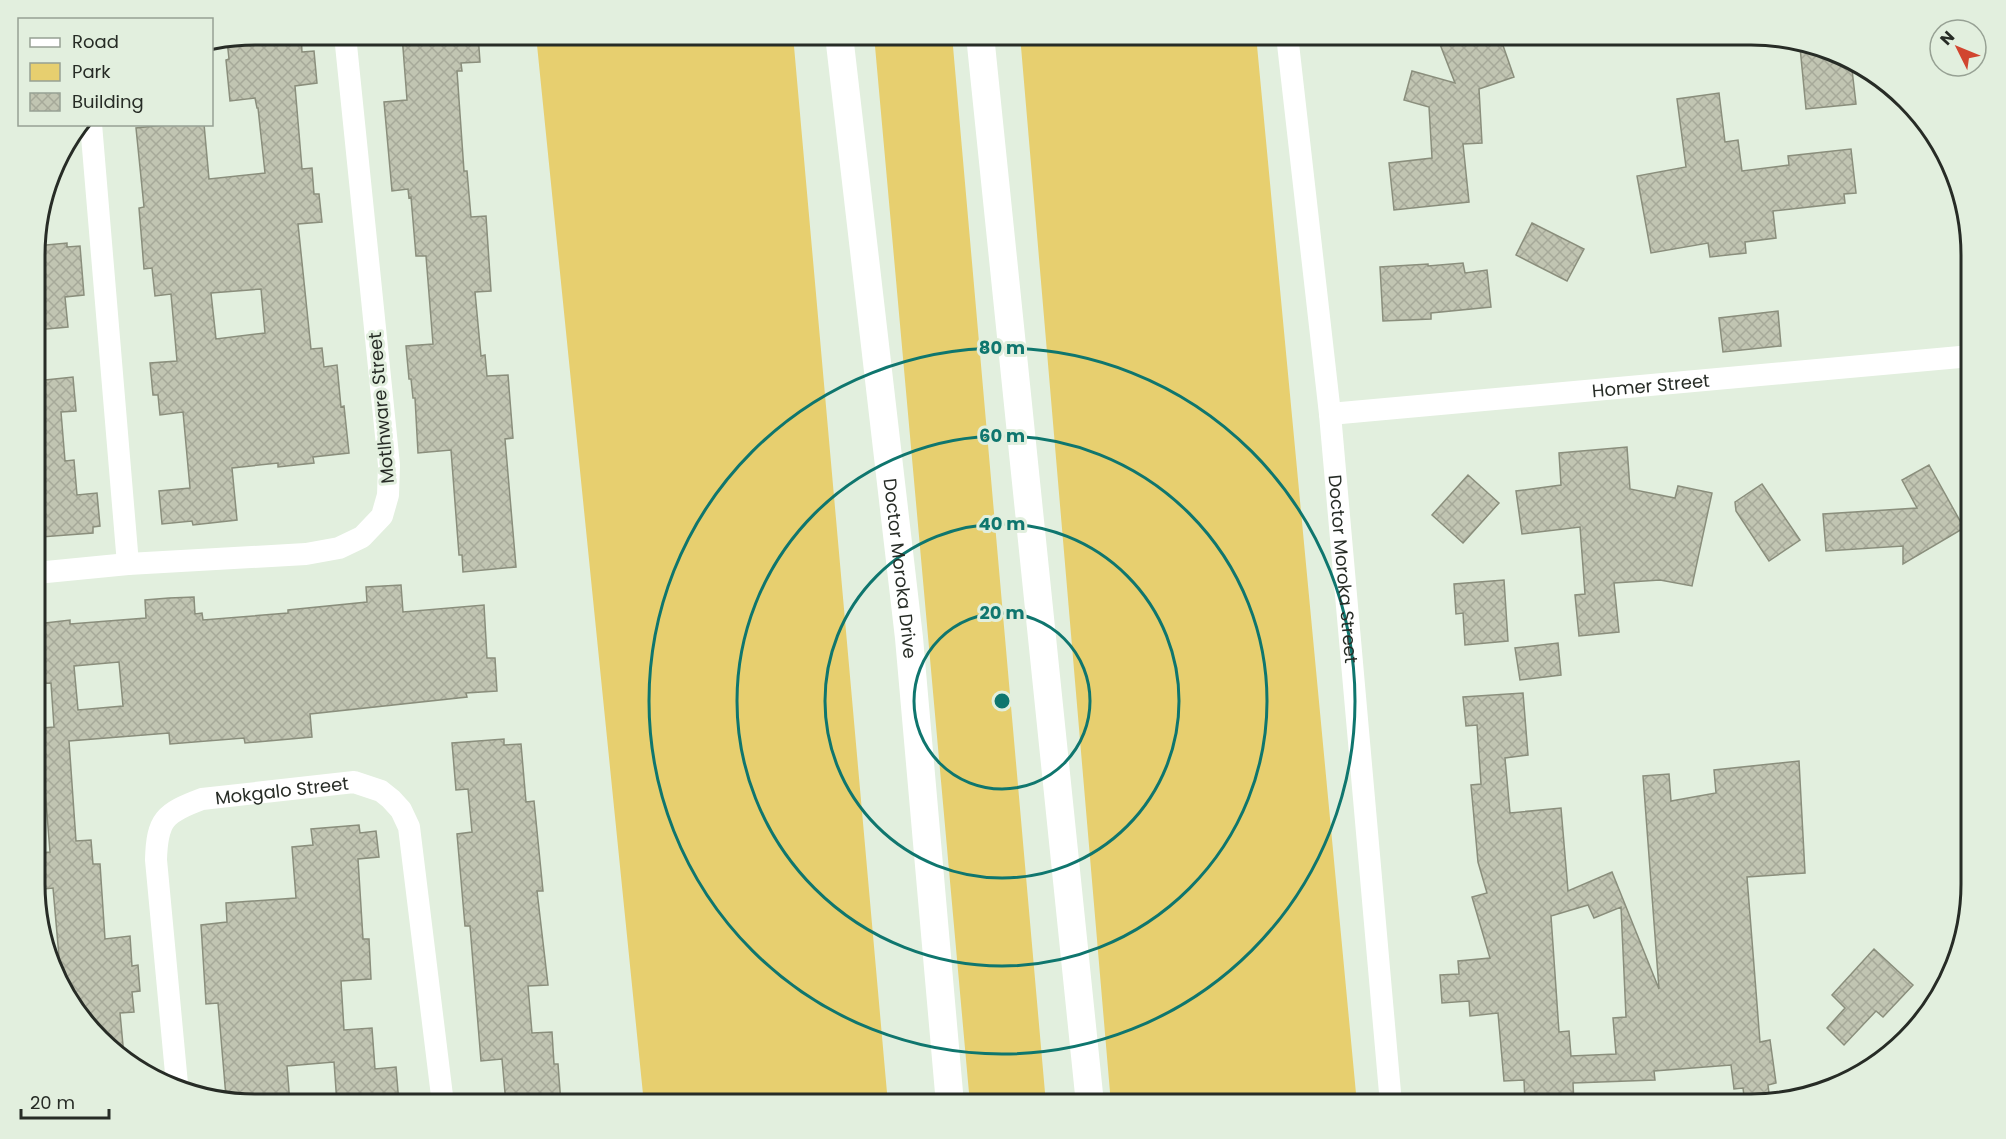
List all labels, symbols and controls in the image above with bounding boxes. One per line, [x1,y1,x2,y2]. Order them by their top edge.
legend [18,18,213,126]
north arrow [1928,18,1988,78]
text: N [1935,26,1960,50]
text: Road [72,29,119,54]
text: Park [72,59,111,84]
text: Building [72,89,144,114]
street label: Motlhware Street [362,331,400,485]
text: 80 m [979,335,1025,360]
street label: Homer Street [1591,367,1711,403]
text: 60 m [979,423,1025,448]
street label: Doctor Moroka Street [1323,474,1364,664]
street label: Doctor Moroka Drive [878,477,923,660]
text: 40 m [979,511,1025,536]
text: 20 m [980,600,1024,625]
centre of rings [992,691,1012,711]
street label: Mokgalo Street [214,770,350,810]
scale bar [21,1082,110,1120]
text: 20 m [30,1090,75,1115]

